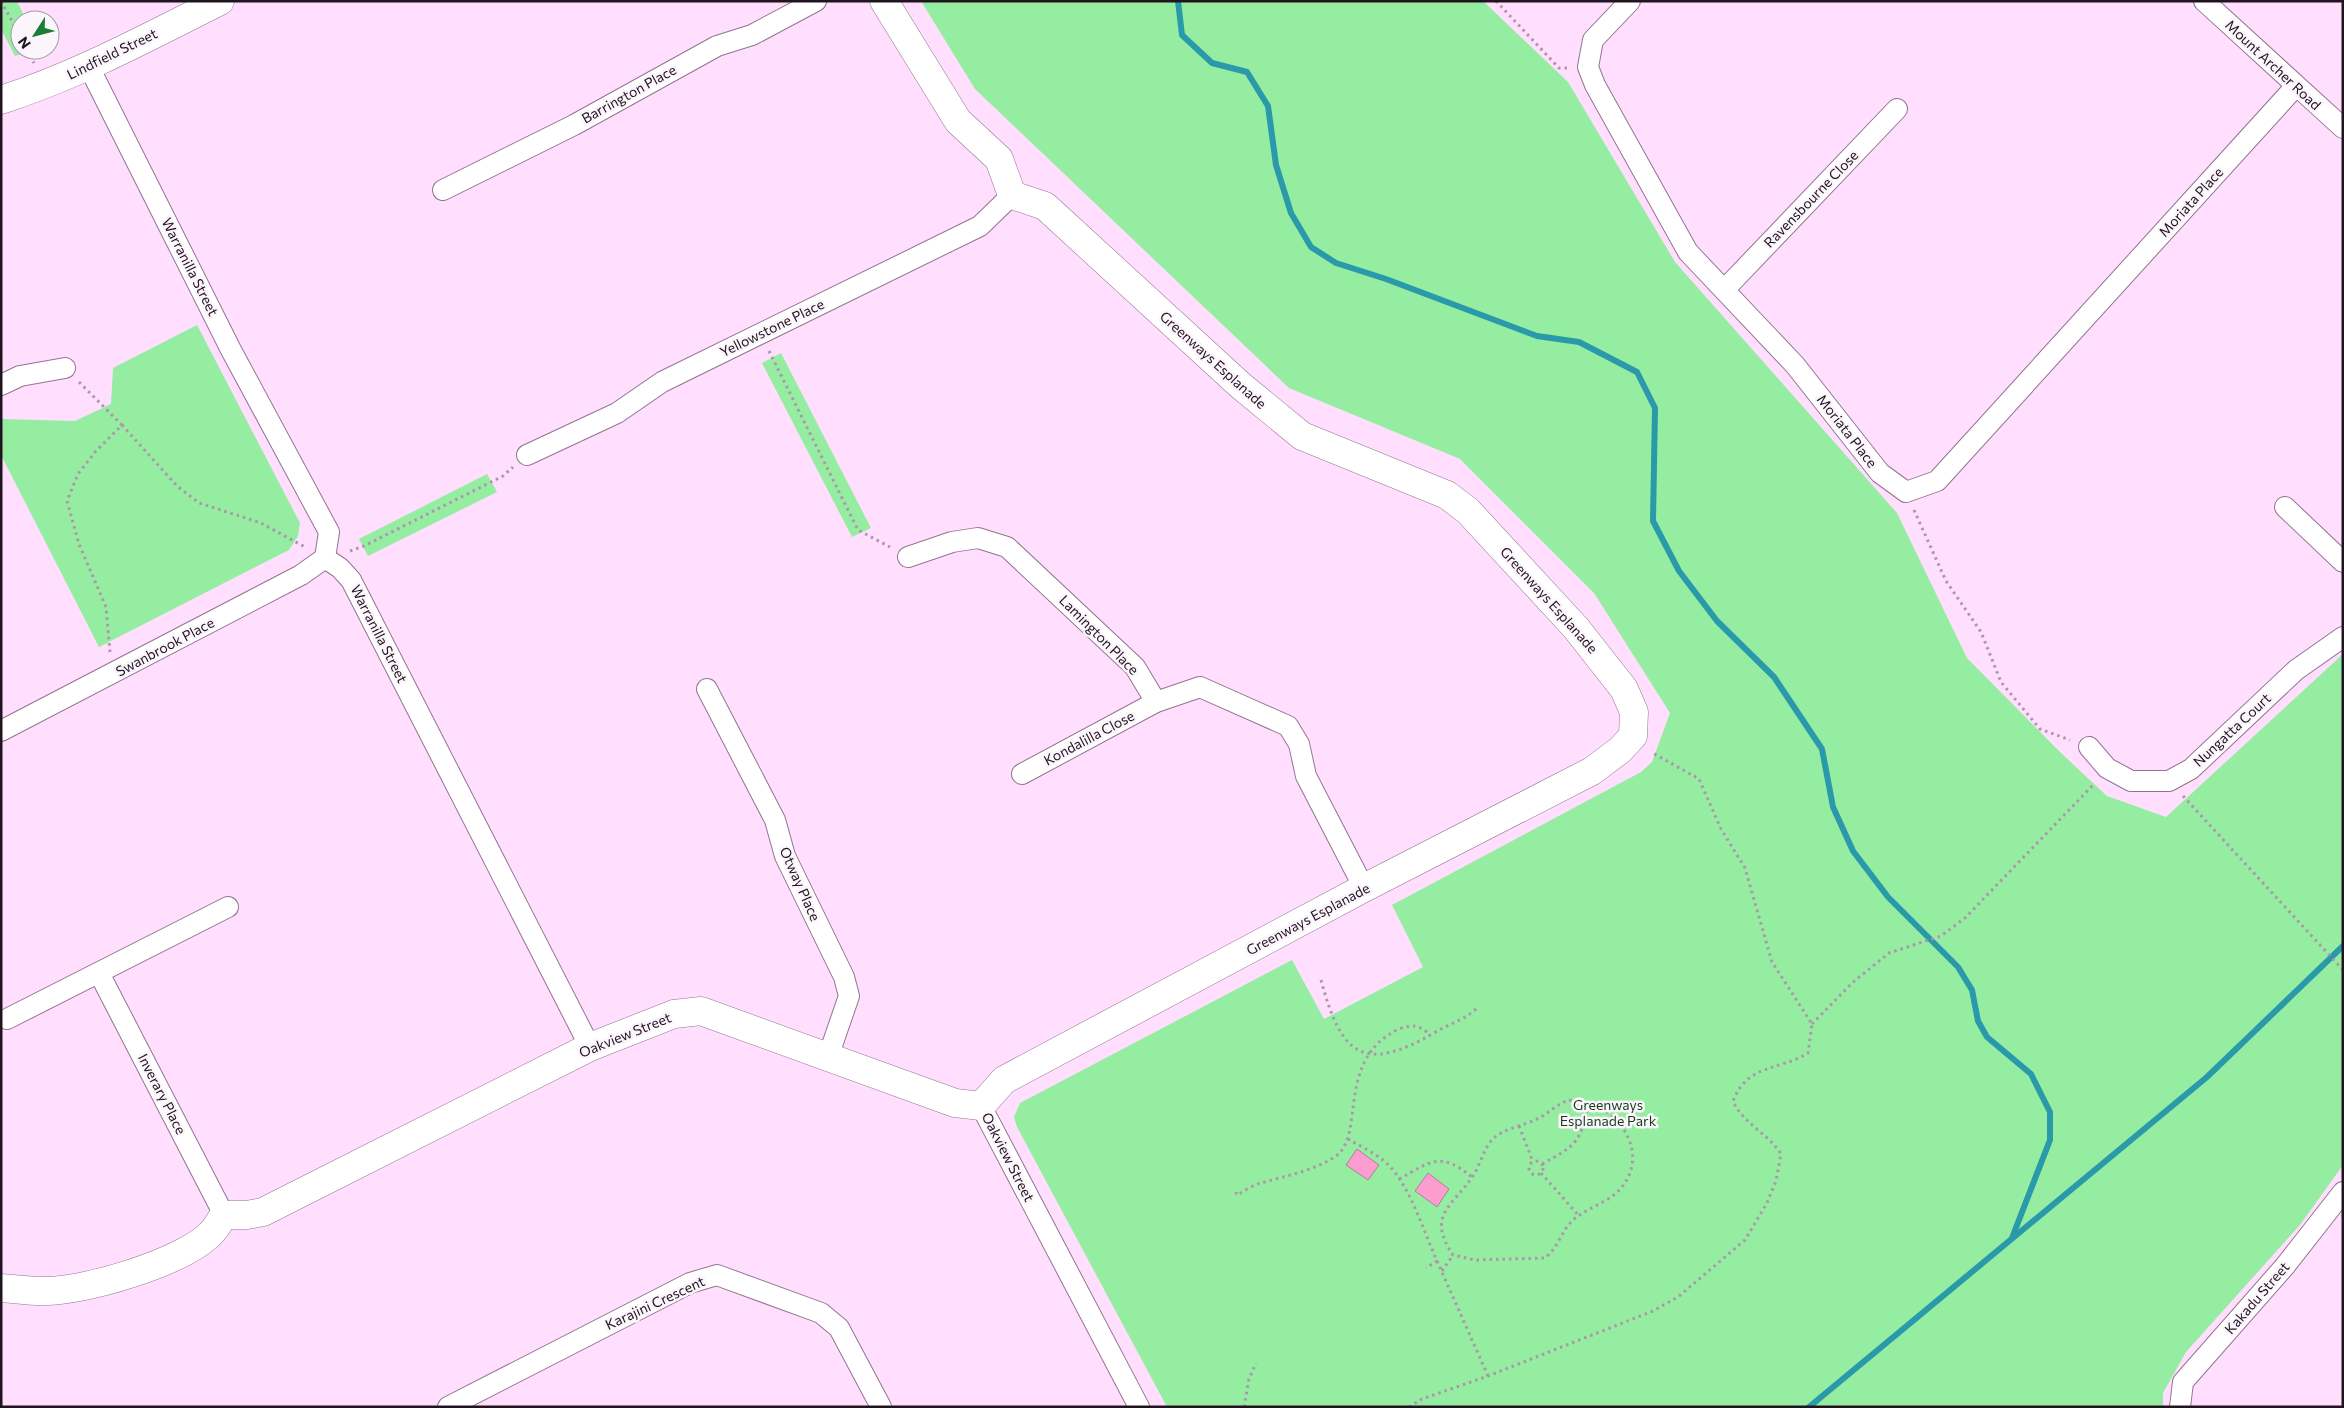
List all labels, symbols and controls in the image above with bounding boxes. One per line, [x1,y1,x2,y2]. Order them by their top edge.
north arrow [10,10,60,60]
street label: Mount Archer Road [2222,16,2325,113]
street label: Lindfield Street [64,24,160,83]
text: N [14,34,34,52]
street label: Barrington Place [579,61,679,127]
street label: Ravensbourne Close [1760,147,1861,251]
street label: Moriata Place [2155,163,2226,240]
street label: Warranilla Street [158,215,223,319]
street label: Yellowstone Place [717,295,827,360]
street label: Greenways Esplanade [1157,307,1270,412]
street label: Moriata Place [1814,391,1881,471]
street label: Greenways Esplanade [1497,543,1602,656]
street label: Warranilla Street [347,582,412,686]
street label: Lamington Place [1056,591,1143,678]
street label: Swanbrook Place [113,613,217,680]
street label: Nungatta Court [2189,689,2274,770]
street label: Kondalilla Close [1041,707,1137,769]
street label: Otway Place [777,844,824,923]
street label: Greenways Esplanade [1243,879,1372,958]
street label: Oakview Street [576,1008,674,1061]
street label: Inverary Place [135,1051,190,1137]
park label: Greenways Esplanade Park [1560,1096,1657,1129]
street label: Oakview Street [979,1109,1038,1204]
street label: Kakadu Street [2221,1258,2293,1337]
street label: Karajini Crescent [602,1272,707,1333]

